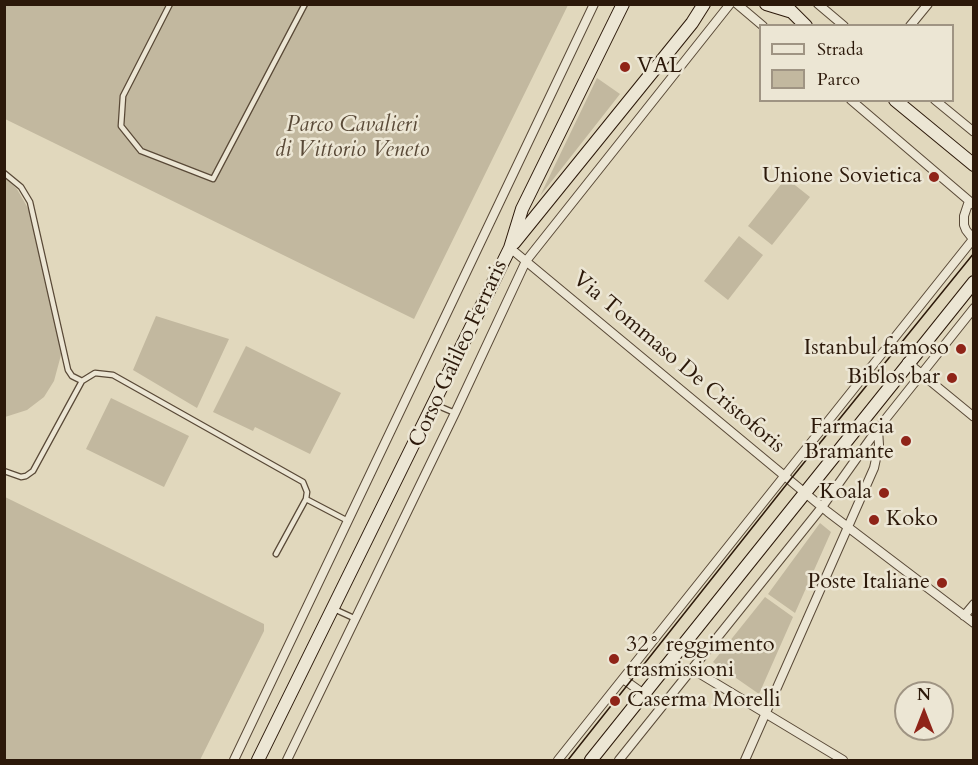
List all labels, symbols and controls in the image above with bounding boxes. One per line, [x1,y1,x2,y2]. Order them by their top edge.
legend [759,24,954,102]
text: Strada [817,37,863,62]
place label: VAL [637,54,682,80]
marker: VAL [618,60,632,74]
text: Parco [817,67,860,92]
park label: Parco Cavalieri di Vittorio Veneto [275,113,429,164]
place label: Unione Sovietica [762,164,922,190]
marker: Unione Sovietica [927,170,941,184]
street label: Corso Galileo Ferraris [404,256,514,452]
street label: Via Tommaso De Cristoforis [567,266,789,460]
place label: Istanbul famoso [804,336,949,362]
marker: Istanbul famoso [954,342,968,356]
place label: Biblos bar [847,365,940,391]
marker: Biblos bar [945,371,959,385]
place label: Farmacia Bramante [804,415,894,466]
marker: Farmacia Bramante [899,434,913,448]
place label: Koala [819,480,872,506]
marker: Koala [877,486,891,500]
place label: Koko [886,507,938,533]
marker: Koko [867,513,881,527]
place label: Poste Italiane [807,570,930,596]
marker: Poste Italiane [935,576,949,590]
place label: 32° reggimento trasmissioni [626,633,775,684]
marker: 32° reggimento trasmissioni [607,652,621,666]
north arrow [894,681,954,741]
text: N [917,684,931,706]
place label: Caserma Morelli [627,688,781,714]
marker: Caserma Morelli [608,694,622,708]

